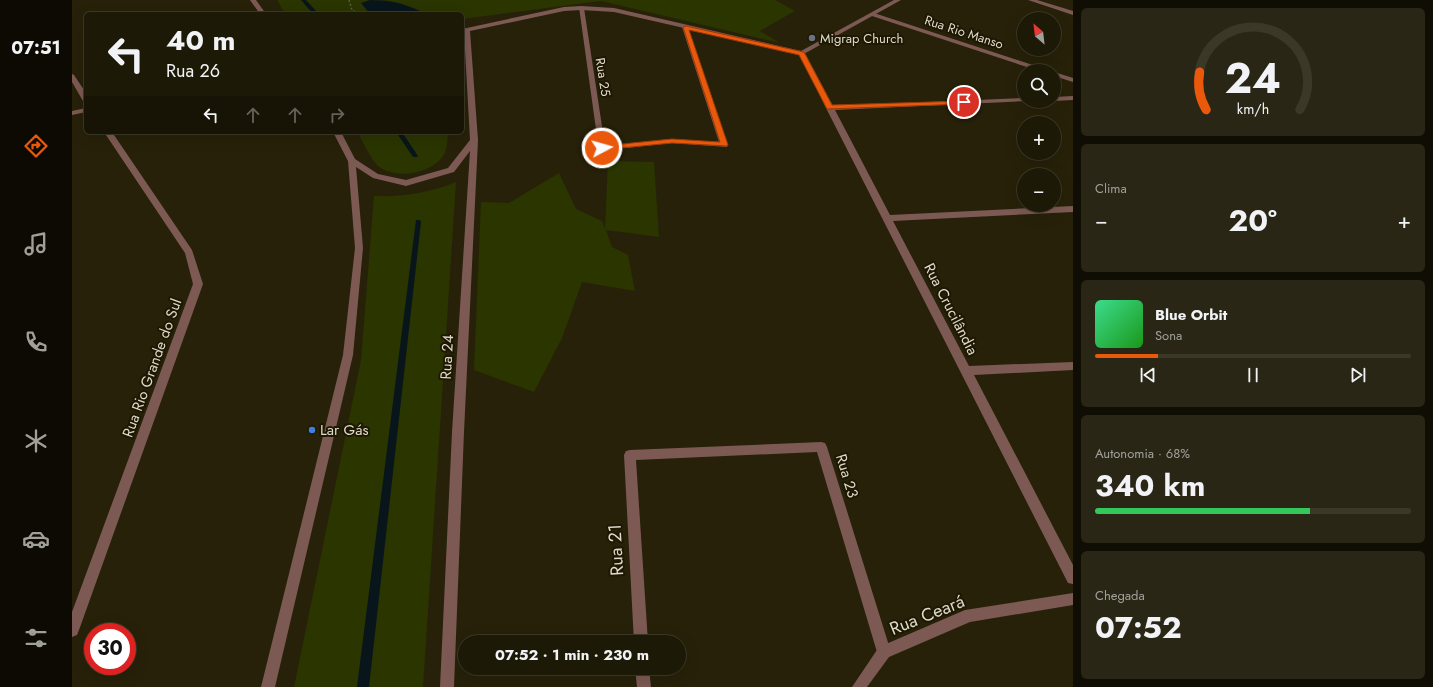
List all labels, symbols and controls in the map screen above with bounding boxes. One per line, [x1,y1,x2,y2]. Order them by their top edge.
street label: Rua Rio Manso [922,10,1006,54]
north arrow [1017,12,1061,56]
map controls [1017,12,1061,212]
text: 40 m [166,20,235,61]
icon: left [100,28,152,80]
place label: Migrap Church [820,29,903,48]
marker: Migrap Church [807,33,817,43]
text: 07:51 [11,35,61,61]
text: 24 [1225,48,1281,109]
street label: Rua 25 [591,56,615,98]
text: Rua 26 [166,58,220,84]
button: search [1017,64,1061,108]
pin [947,85,981,119]
icon: arrive [953,91,975,113]
text: km/h [1237,98,1269,118]
icon: left [200,104,222,126]
icon: ahead [242,104,264,126]
icon: ahead [284,104,306,126]
icon: right [326,104,348,126]
button: + [1017,116,1061,160]
position arrow [581,127,623,169]
icon: directions [22,132,50,160]
button: − [1017,168,1061,212]
text: Clima [1095,179,1127,198]
text: 20° [1229,199,1277,242]
text: − [1095,204,1108,236]
text: + [1397,204,1411,236]
icon: music [22,230,50,258]
street label: Rua Crucilândia [918,259,984,359]
street label: Rua Rio Grande do Sul [117,295,187,441]
text: Blue Orbit [1155,304,1227,326]
text: Sona [1155,326,1182,345]
icon: phone [22,328,50,356]
street label: Rua 24 [435,334,459,380]
icon: previous [1137,364,1159,386]
icon: pause [1242,364,1264,386]
icon: next [1347,364,1369,386]
place label: Lar Gás [320,419,369,441]
marker: Lar Gás [307,425,317,435]
icon: climate [22,427,50,455]
text: Autonomia · 68% [1095,444,1190,463]
street label: Rua 23 [830,451,864,501]
text: 340 km [1095,464,1205,507]
street label: Rua 21 [602,523,630,577]
icon: car [22,525,50,553]
text: Chegada [1095,586,1145,605]
street label: Rua Ceará [886,588,968,642]
text: 07:52 [1095,606,1182,649]
speed limit sign: 30 [84,623,136,675]
icon: filters [22,624,50,652]
text: 07:52 · 1 min · 230 m [495,644,649,666]

